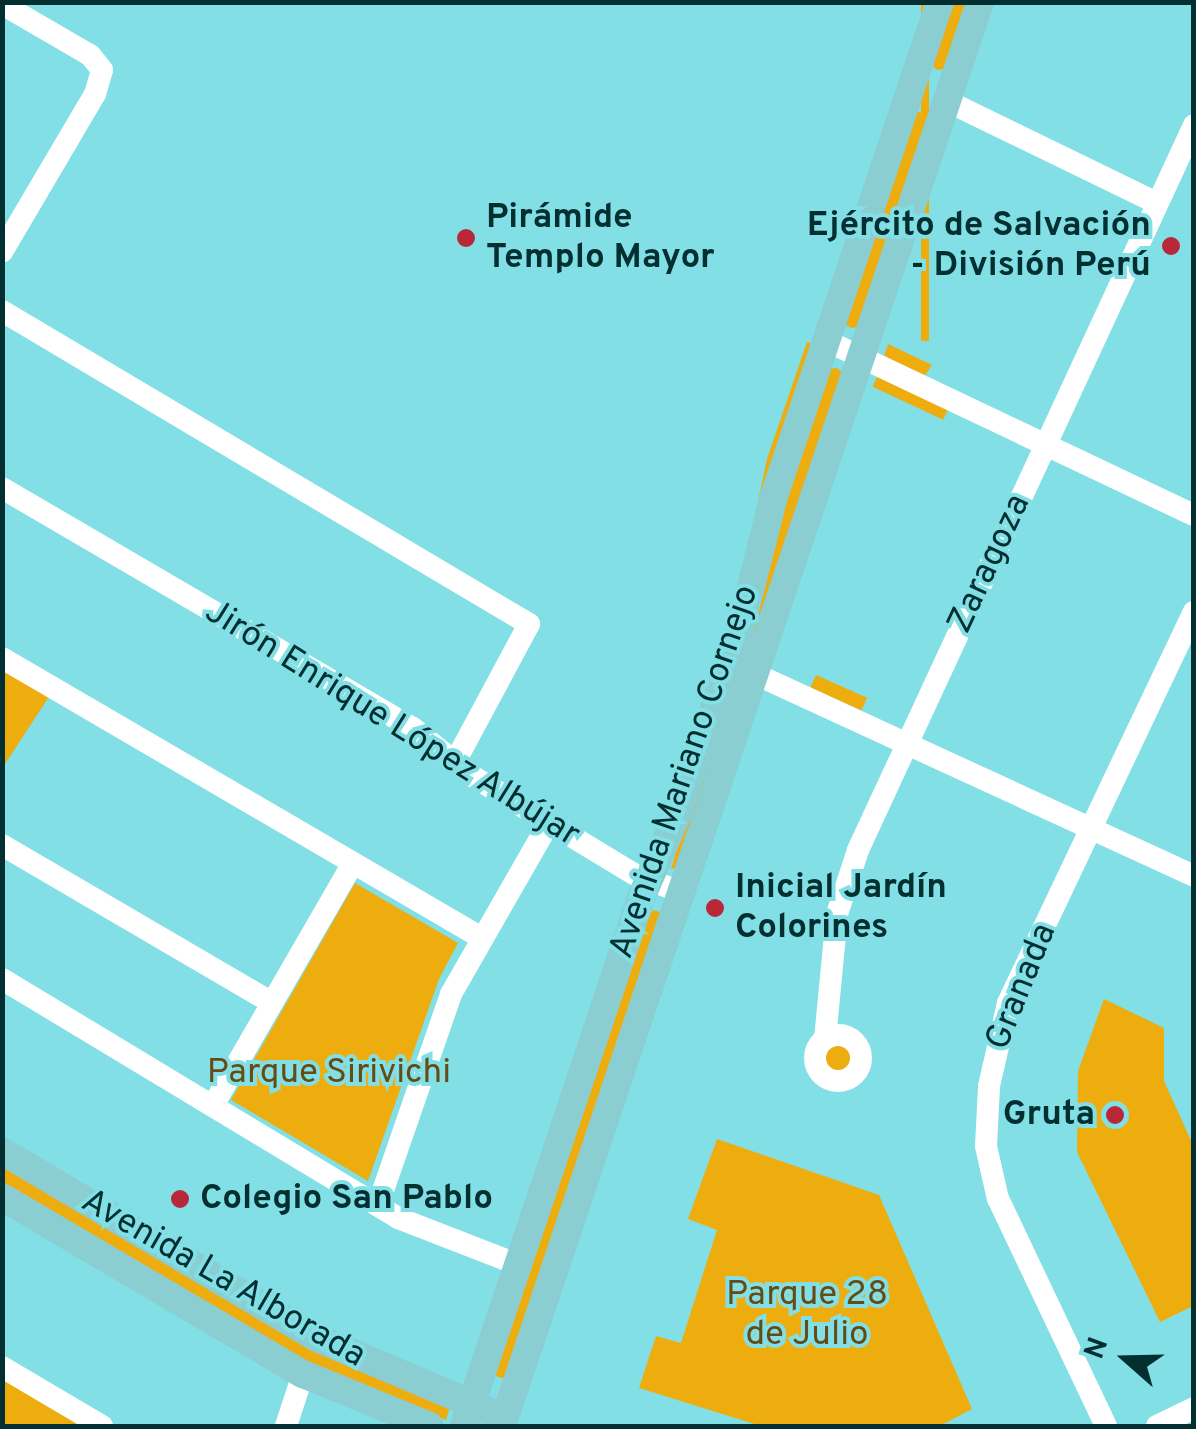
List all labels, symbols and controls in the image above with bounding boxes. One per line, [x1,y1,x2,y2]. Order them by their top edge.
place label: Pirámide Templo Mayor [486,197,715,279]
place label: Ejército de Salvación - División Perú [807,205,1151,287]
marker: Pirámide Templo Mayor [455,227,477,249]
marker: Ejército de Salvación - División Perú [1160,235,1182,257]
street label: Zaragoza [940,488,1040,640]
street label: Avenida Mariano Cornejo [601,580,769,964]
street label: Jirón Enrique López Albújar [196,591,588,857]
place label: Inicial Jardín Colorines [735,867,947,949]
marker: Inicial Jardín Colorines [704,897,726,919]
street label: Granada [978,918,1066,1056]
park label: Parque Sirivichi [207,1052,451,1094]
place label: Gruta [1003,1094,1095,1136]
marker: Gruta [1104,1104,1126,1126]
place label: Colegio San Pablo [200,1178,493,1220]
street label: Avenida La Alborada [73,1180,373,1378]
marker: Colegio San Pablo [169,1188,191,1210]
park label: Parque 28 de Julio [726,1274,888,1356]
north arrow [1076,1309,1176,1409]
text: N [1077,1333,1118,1364]

